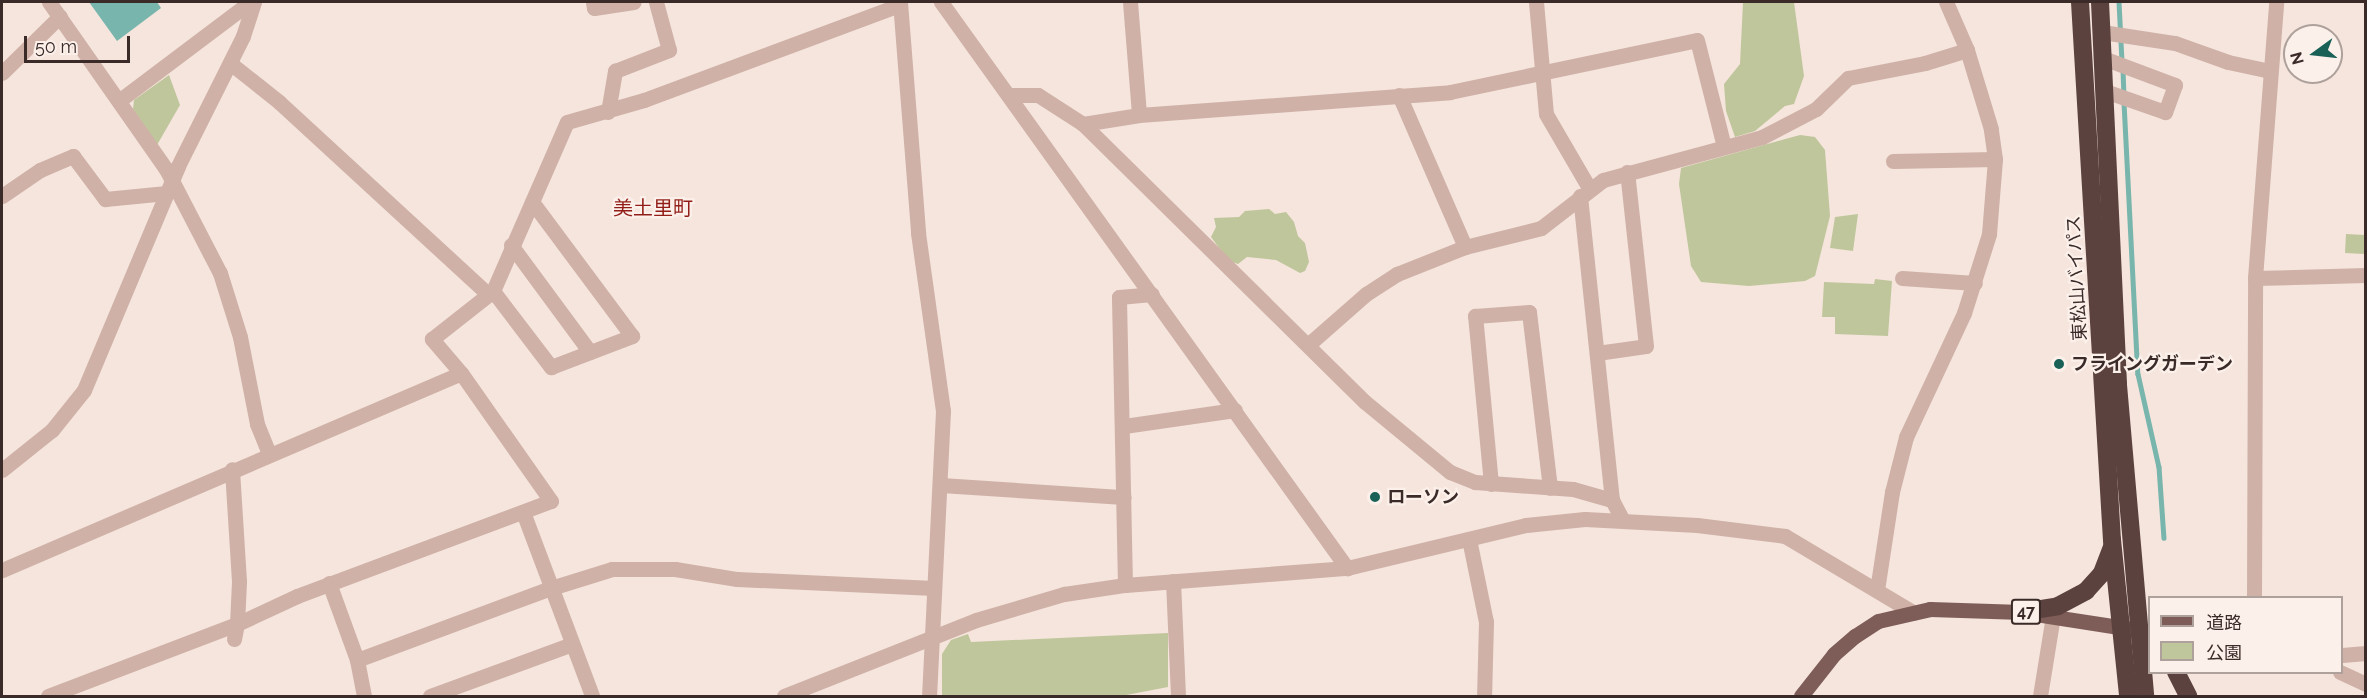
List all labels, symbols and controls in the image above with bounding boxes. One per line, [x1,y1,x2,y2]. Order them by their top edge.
scale bar [27,24,134,62]
north arrow [2283,24,2343,84]
text: 50 m [35,36,77,57]
text: N [2286,50,2308,67]
district label: 美土里町 [613,196,693,220]
street label: 東松山バイパス [2063,215,2091,341]
place label: フライングガーデン [2071,353,2233,375]
marker: フライングガーデン [2052,357,2066,371]
place label: ローソン [1387,486,1459,508]
marker: ローソン [1368,490,1382,504]
legend [2148,596,2343,674]
road number: 47 [2010,599,2042,625]
text: 道路 [2206,612,2242,633]
text: 公園 [2206,642,2242,663]

